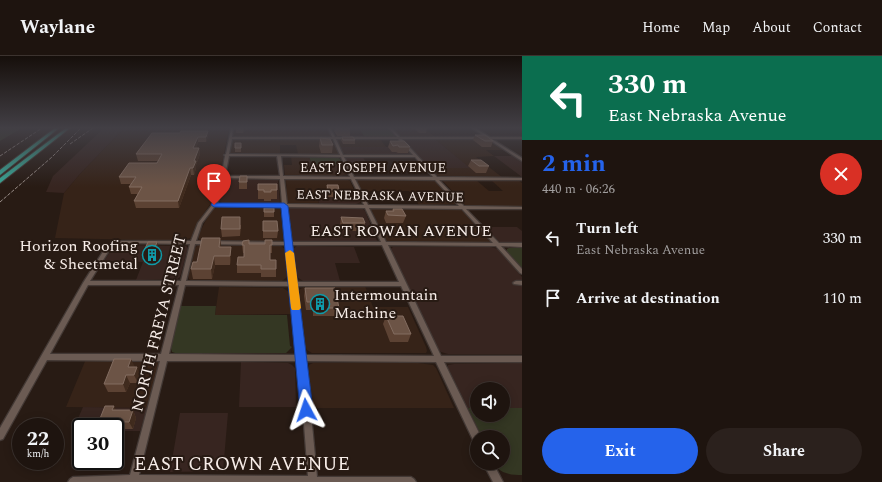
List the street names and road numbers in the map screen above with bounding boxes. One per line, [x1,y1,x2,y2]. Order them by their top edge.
street label: EAST JOSEPH AVENUE [300,158,446,178]
street label: EAST NEBRASKA AVENUE [296,185,464,207]
street label: EAST ROWAN AVENUE [310,219,492,243]
street label: NORTH FREYA STREET [125,231,193,414]
street label: EAST CROWN AVENUE [134,450,350,479]

